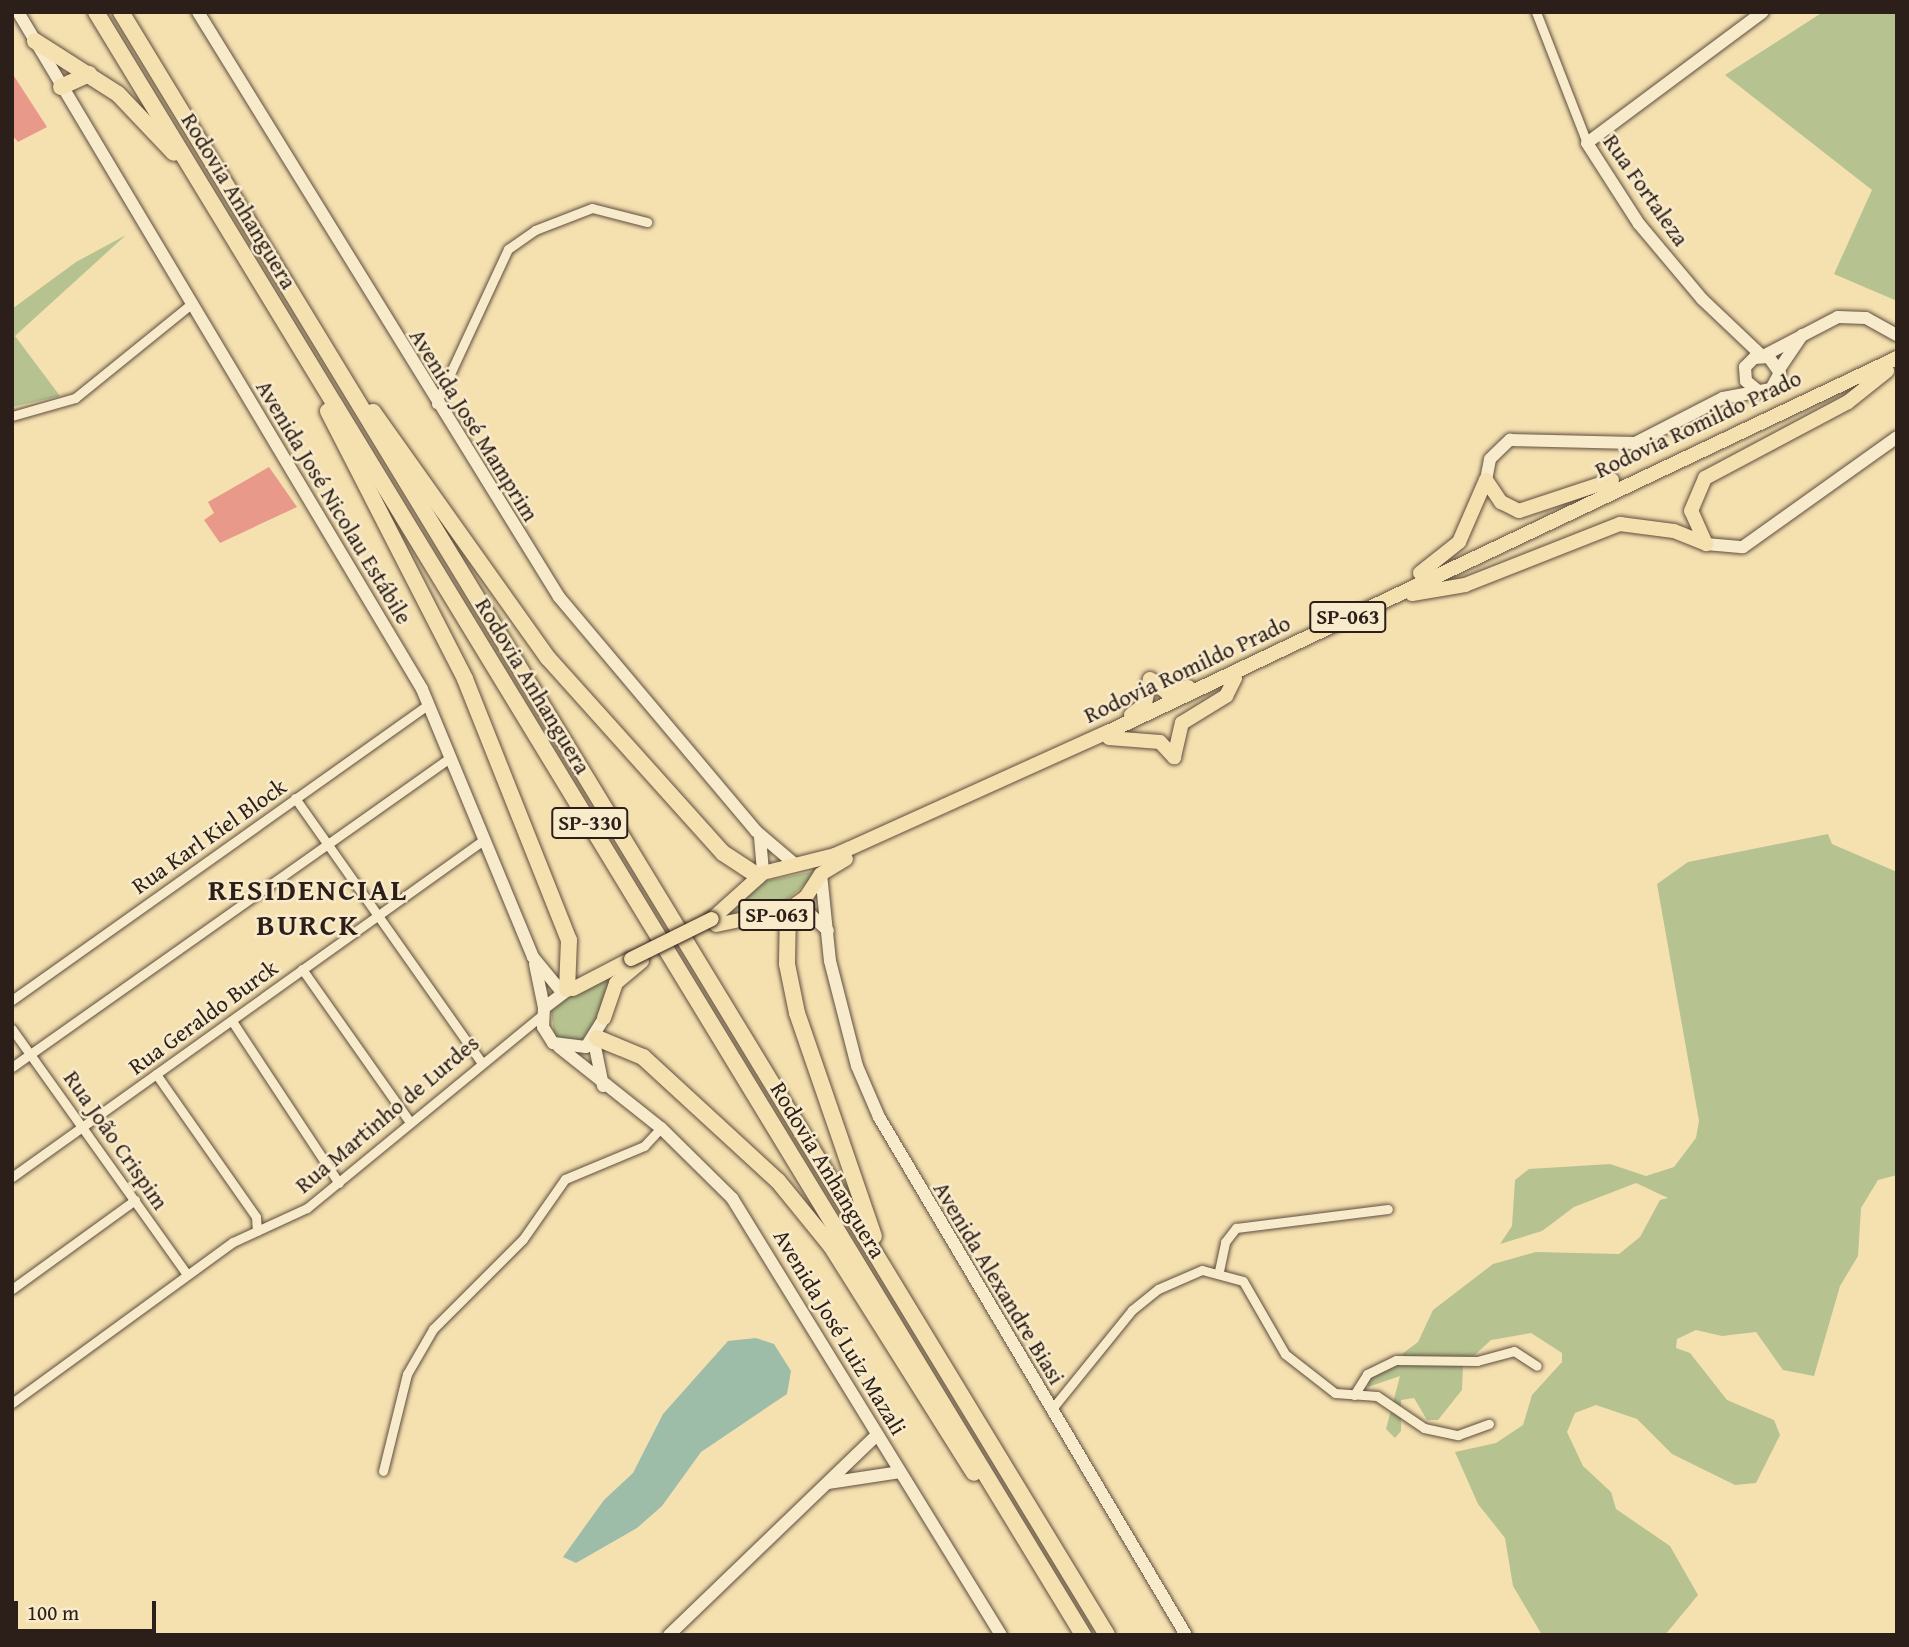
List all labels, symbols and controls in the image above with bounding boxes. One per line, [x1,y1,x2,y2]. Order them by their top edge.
street label: Rodovia Anhanguera [175,108,303,294]
street label: Rua Fortaleza [1597,129,1695,251]
street label: Avenida José Mamprim [404,324,544,526]
street label: Rodovia Romildo Prado [1590,364,1806,484]
street label: Avenida José Nicolau Estábile [250,375,418,629]
street label: Rodovia Anhanguera [469,593,597,779]
road number: SP-063 [1308,600,1388,634]
street label: Rodovia Romildo Prado [1079,609,1295,729]
street label: Rua Karl Kiel Block [126,772,292,900]
road number: SP-330 [550,806,630,840]
district label: RESIDENCIAL BURCK [209,871,407,942]
road number: SP-063 [737,898,817,932]
street label: Rua Geraldo Burck [123,954,283,1080]
street label: Rua Martinho de Lurdes [290,1029,484,1199]
street label: Rua João Crispim [58,1065,174,1215]
street label: Rodovia Anhanguera [764,1077,892,1263]
street label: Avenida Alexandre Biasi [928,1177,1070,1389]
street label: Avenida José Luiz Mazali [768,1224,912,1440]
scale bar [18,1588,159,1632]
text: 100 m [27,1597,79,1628]

